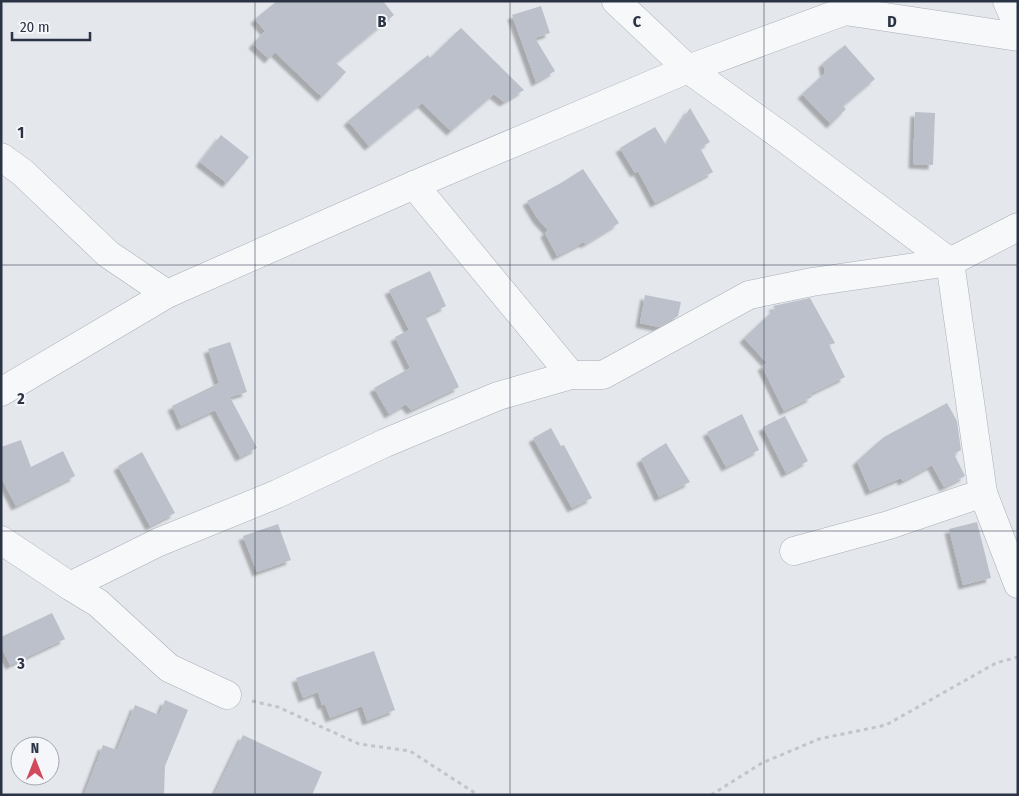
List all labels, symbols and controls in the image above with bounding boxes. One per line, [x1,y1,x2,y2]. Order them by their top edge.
scale bar [12,10,90,42]
text: B [378,12,387,31]
text: C [633,12,642,31]
text: D [887,12,897,31]
text: 20 m [20,18,50,36]
text: 1 [18,123,24,142]
text: 2 [16,389,25,408]
text: 3 [16,654,25,673]
north arrow [10,736,60,786]
text: N [31,740,39,757]

